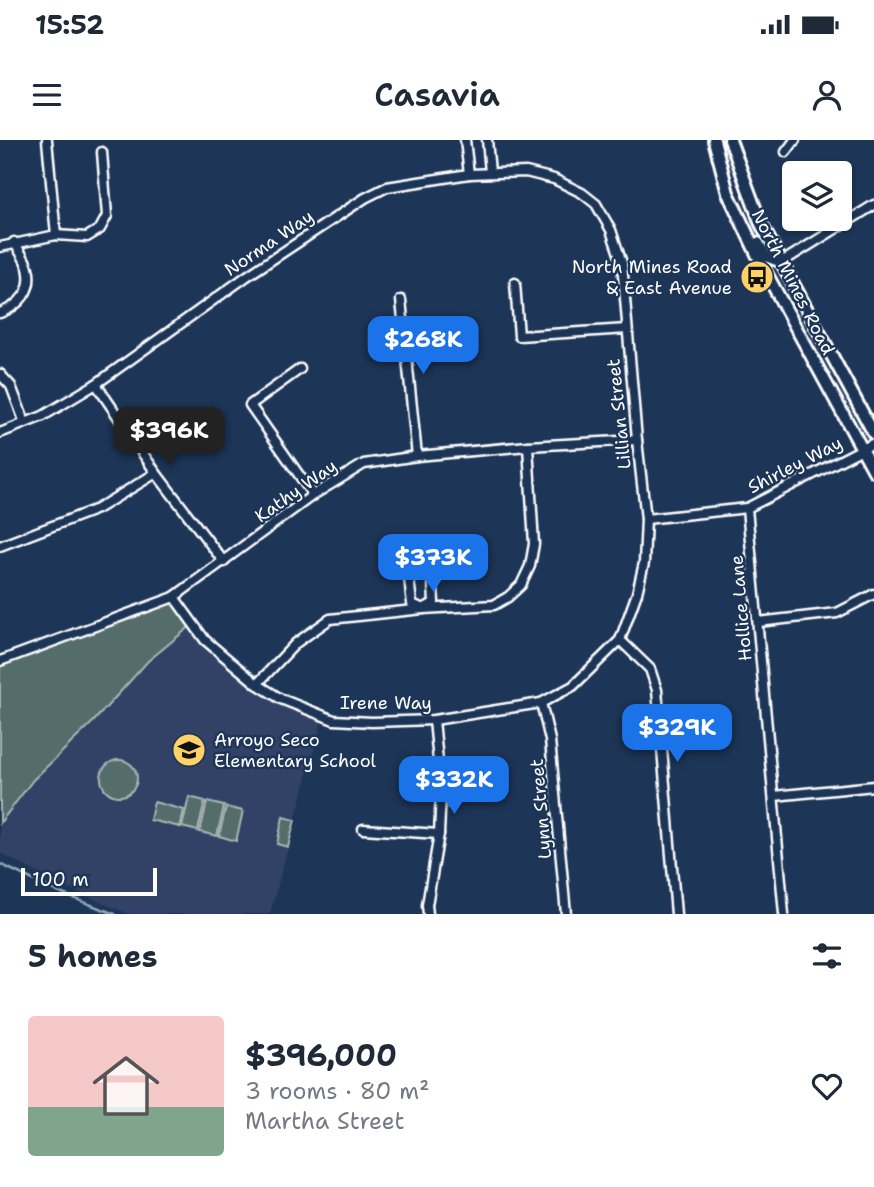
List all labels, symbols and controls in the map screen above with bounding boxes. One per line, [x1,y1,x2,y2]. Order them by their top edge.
text: 15:52 [35,7,104,42]
text: Casavia [374,73,500,116]
icon: menu [28,76,66,114]
icon: person [808,76,846,114]
map controls [782,161,852,231]
button: layers [782,161,852,231]
street label: Norma Way [220,204,318,282]
street label: North Mines Road [746,205,840,359]
place label: North Mines Road & East Avenue [572,255,732,300]
bus stop icon: North Mines Road & East Avenue [738,258,776,296]
pin: $268K [374,316,472,376]
text: $268K [384,324,462,354]
street label: Lillian Street [601,357,637,471]
pin: $396K [120,408,218,467]
text: $396K [130,415,208,445]
street label: Shirley Way [744,431,846,499]
street label: Kathy Way [250,454,342,528]
pin: $373K [384,534,482,594]
text: $373K [394,542,472,572]
street label: Hollice Lane [724,554,758,662]
street label: Irene Way [340,691,432,715]
pin: $329K [628,704,726,764]
text: $329K [638,712,716,742]
place label: Arroyo Seco Elementary School [214,728,377,773]
school or university icon: Arroyo Seco Elementary School [170,731,208,769]
pin: $332K [405,756,503,816]
street label: Lynn Street [525,758,557,860]
text: $332K [415,764,493,794]
scale bar [21,865,158,897]
text: 100 m [32,867,89,892]
text: 5 homes [28,936,158,977]
icon: filters [808,937,846,975]
text: $396,000 [245,1035,397,1076]
icon: home [84,1044,168,1128]
icon: heart [808,1067,846,1105]
text: 3 rooms · 80 m² [245,1076,430,1106]
text: Martha Street [245,1106,405,1136]

